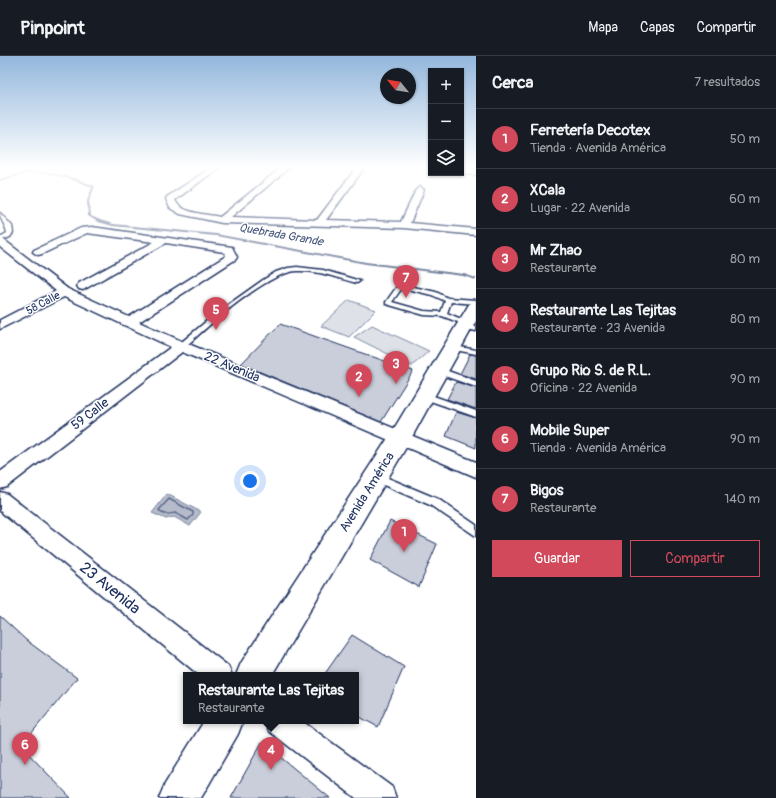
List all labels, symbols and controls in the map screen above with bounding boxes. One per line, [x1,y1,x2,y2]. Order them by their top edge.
text: Pinpoint [20,16,85,40]
text: Mapa [588,19,618,36]
text: Capas [640,19,675,36]
text: Compartir [697,19,756,36]
north arrow [380,68,416,104]
map controls [428,68,464,176]
button: + [428,68,464,104]
text: Cerca [492,72,533,93]
text: 7 resultados [694,74,760,90]
button: − [428,104,464,140]
text: Ferretería Decotex [530,121,650,140]
text: 1 [502,131,508,147]
text: 50 m [730,131,760,147]
button: layers [428,140,464,176]
text: Tienda · Avenida América [530,140,666,156]
text: XCala [530,181,565,200]
text: 2 [501,191,509,207]
text: 60 m [729,191,760,207]
text: Lugar · 22 Avenida [530,200,630,216]
water label: Quebrada Grande [238,220,325,250]
text: Mr Zhao [530,241,582,260]
text: 3 [501,251,509,267]
text: 80 m [730,251,760,267]
text: Restaurante [530,260,596,276]
pin: 7 [393,265,419,298]
street label: 58 Calle [24,288,63,317]
pin: 5 [203,297,229,330]
text: Restaurante Las Tejitas [530,301,676,320]
text: 4 [501,311,509,327]
text: 80 m [730,311,760,327]
text: Restaurante · 23 Avenida [530,320,665,336]
street label: 22 Avenida [202,348,262,386]
pin: 3 [383,351,409,384]
text: Grupo Rio S. de R.L. [530,361,651,380]
pin: 2 [346,364,372,397]
text: 5 [501,371,509,387]
text: 90 m [730,371,760,387]
text: Oficina · 22 Avenida [530,380,637,396]
street label: 59 Calle [68,394,113,433]
text: Mobile Super [530,421,609,440]
text: 6 [501,431,509,447]
text: 90 m [730,431,760,447]
text: Tienda · Avenida América [530,440,666,456]
street label: Avenida América [336,449,398,535]
your location [240,471,260,491]
text: Bigos [530,481,563,500]
text: 7 [502,491,508,507]
text: 140 m [724,491,760,507]
text: Restaurante [530,500,596,516]
pin: 1 [391,519,417,552]
button: Guardar [492,540,622,577]
button: Compartir [630,540,760,577]
street label: 23 Avenida [76,557,144,619]
popup [183,672,359,724]
text: Restaurante Las Tejitas [198,681,344,700]
text: Restaurante [198,700,264,716]
pin: 6 [12,732,38,765]
pin: 4 [258,737,284,770]

